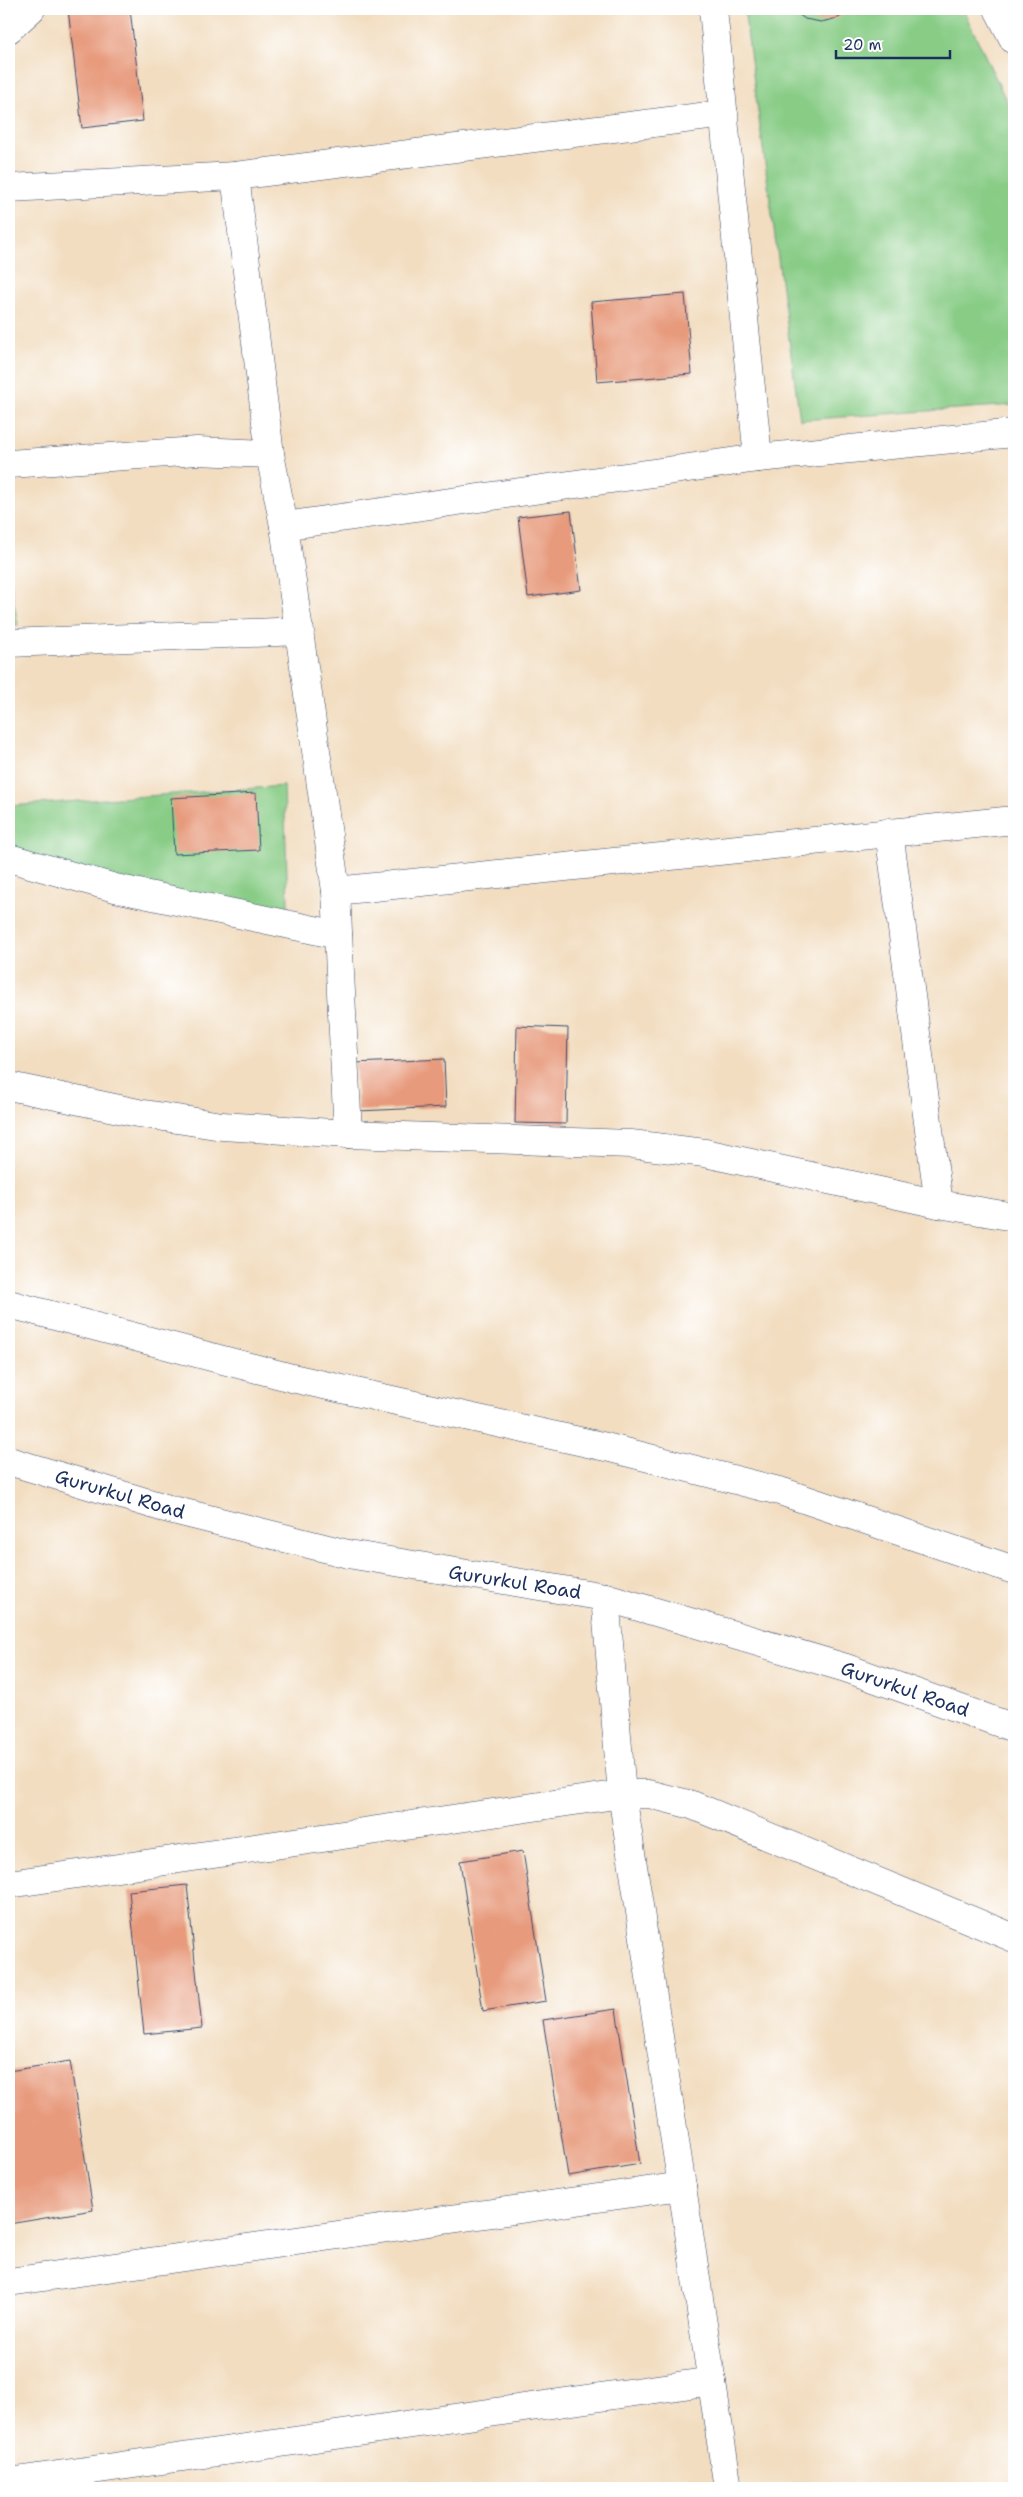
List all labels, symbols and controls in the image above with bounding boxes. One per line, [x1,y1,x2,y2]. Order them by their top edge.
scale bar [836,28,949,60]
text: 20 m [843,35,882,55]
street label: Gururkul Road [52,1463,188,1525]
street label: Gururkul Road [447,1559,583,1605]
street label: Gururkul Road [837,1655,973,1723]

